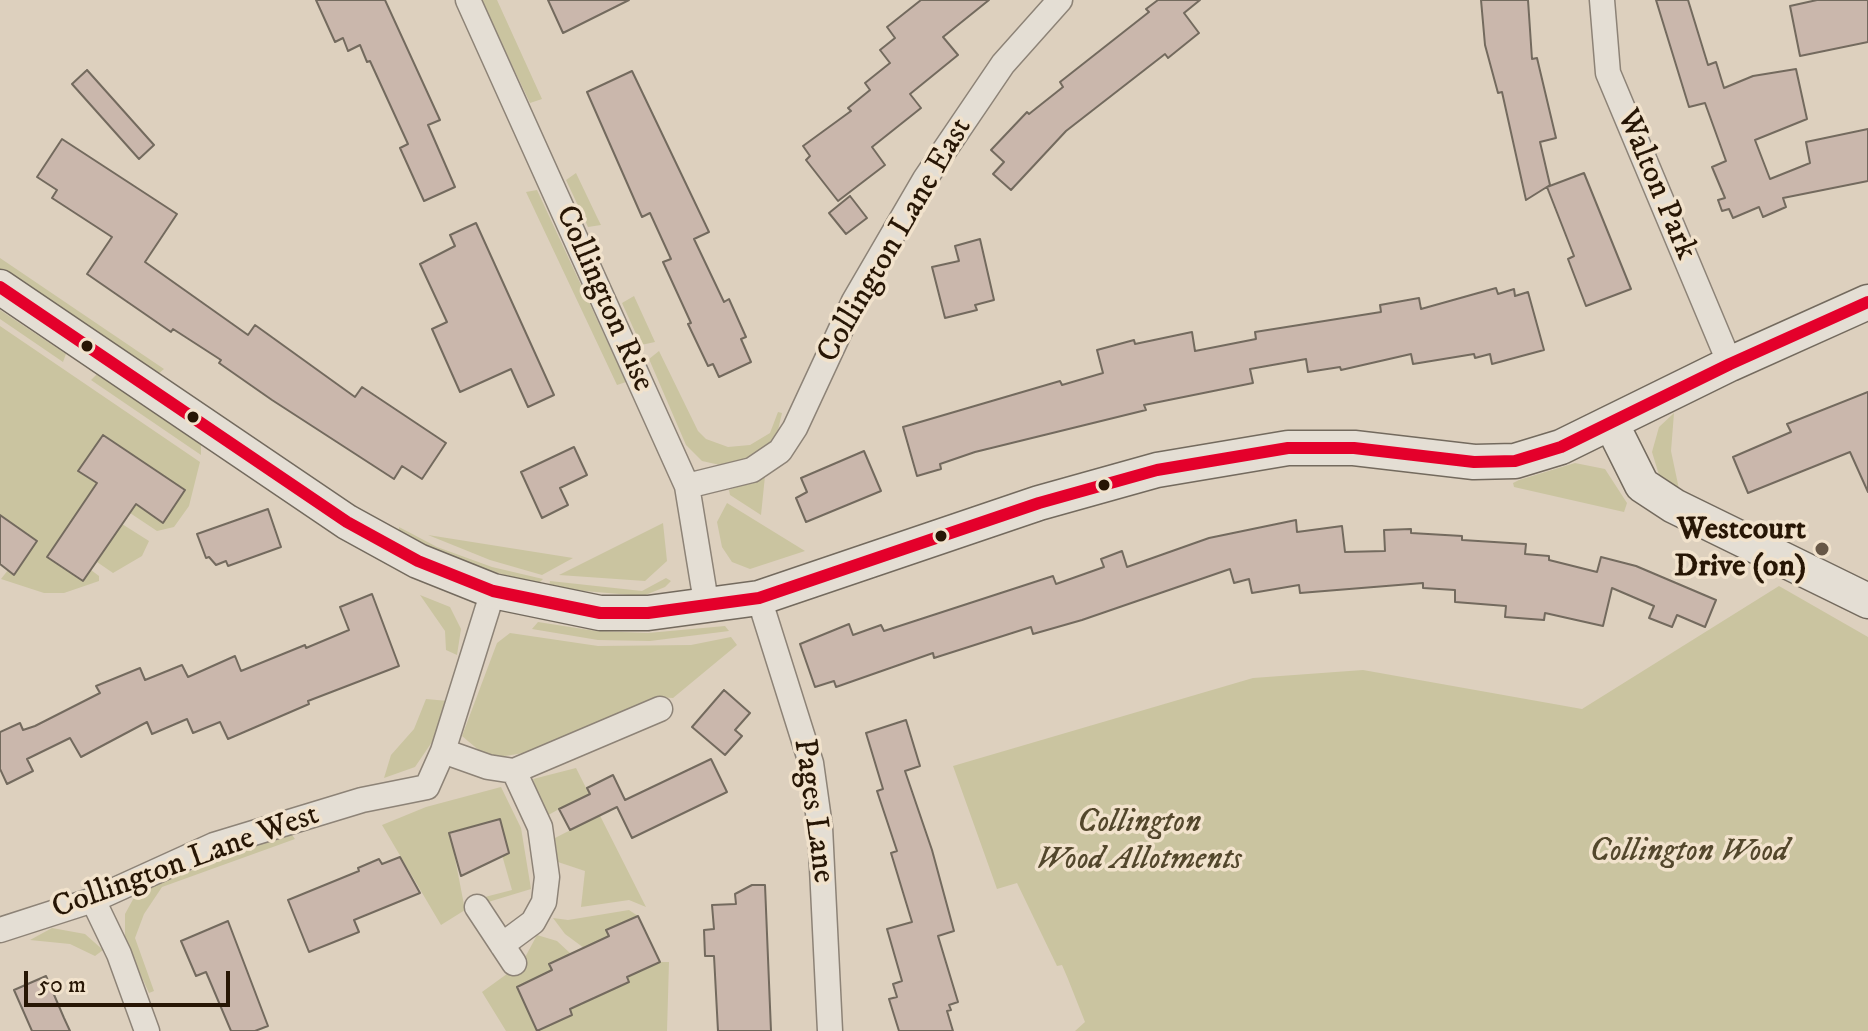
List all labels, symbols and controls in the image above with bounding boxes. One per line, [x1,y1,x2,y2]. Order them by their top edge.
street label: Walton Park [1606,104,1704,266]
street label: Collington Lane East [810,112,982,370]
street label: Collington Rise [545,200,661,398]
unlabelled marker [79,338,95,354]
unlabelled marker [185,409,201,425]
unlabelled marker [1096,477,1112,493]
place label: Westcourt Drive (on) [1674,512,1806,587]
unlabelled marker [933,528,949,544]
marker: Westcourt Drive (on) [1813,540,1831,558]
street label: Pages Lane [783,737,841,885]
street label: Collington Lane West [47,797,325,929]
park label: Collington Wood Allotments [1036,805,1242,880]
park label: Collington Wood [1590,834,1788,872]
scale bar [28,955,234,1005]
text: 50 m [38,970,86,1000]

